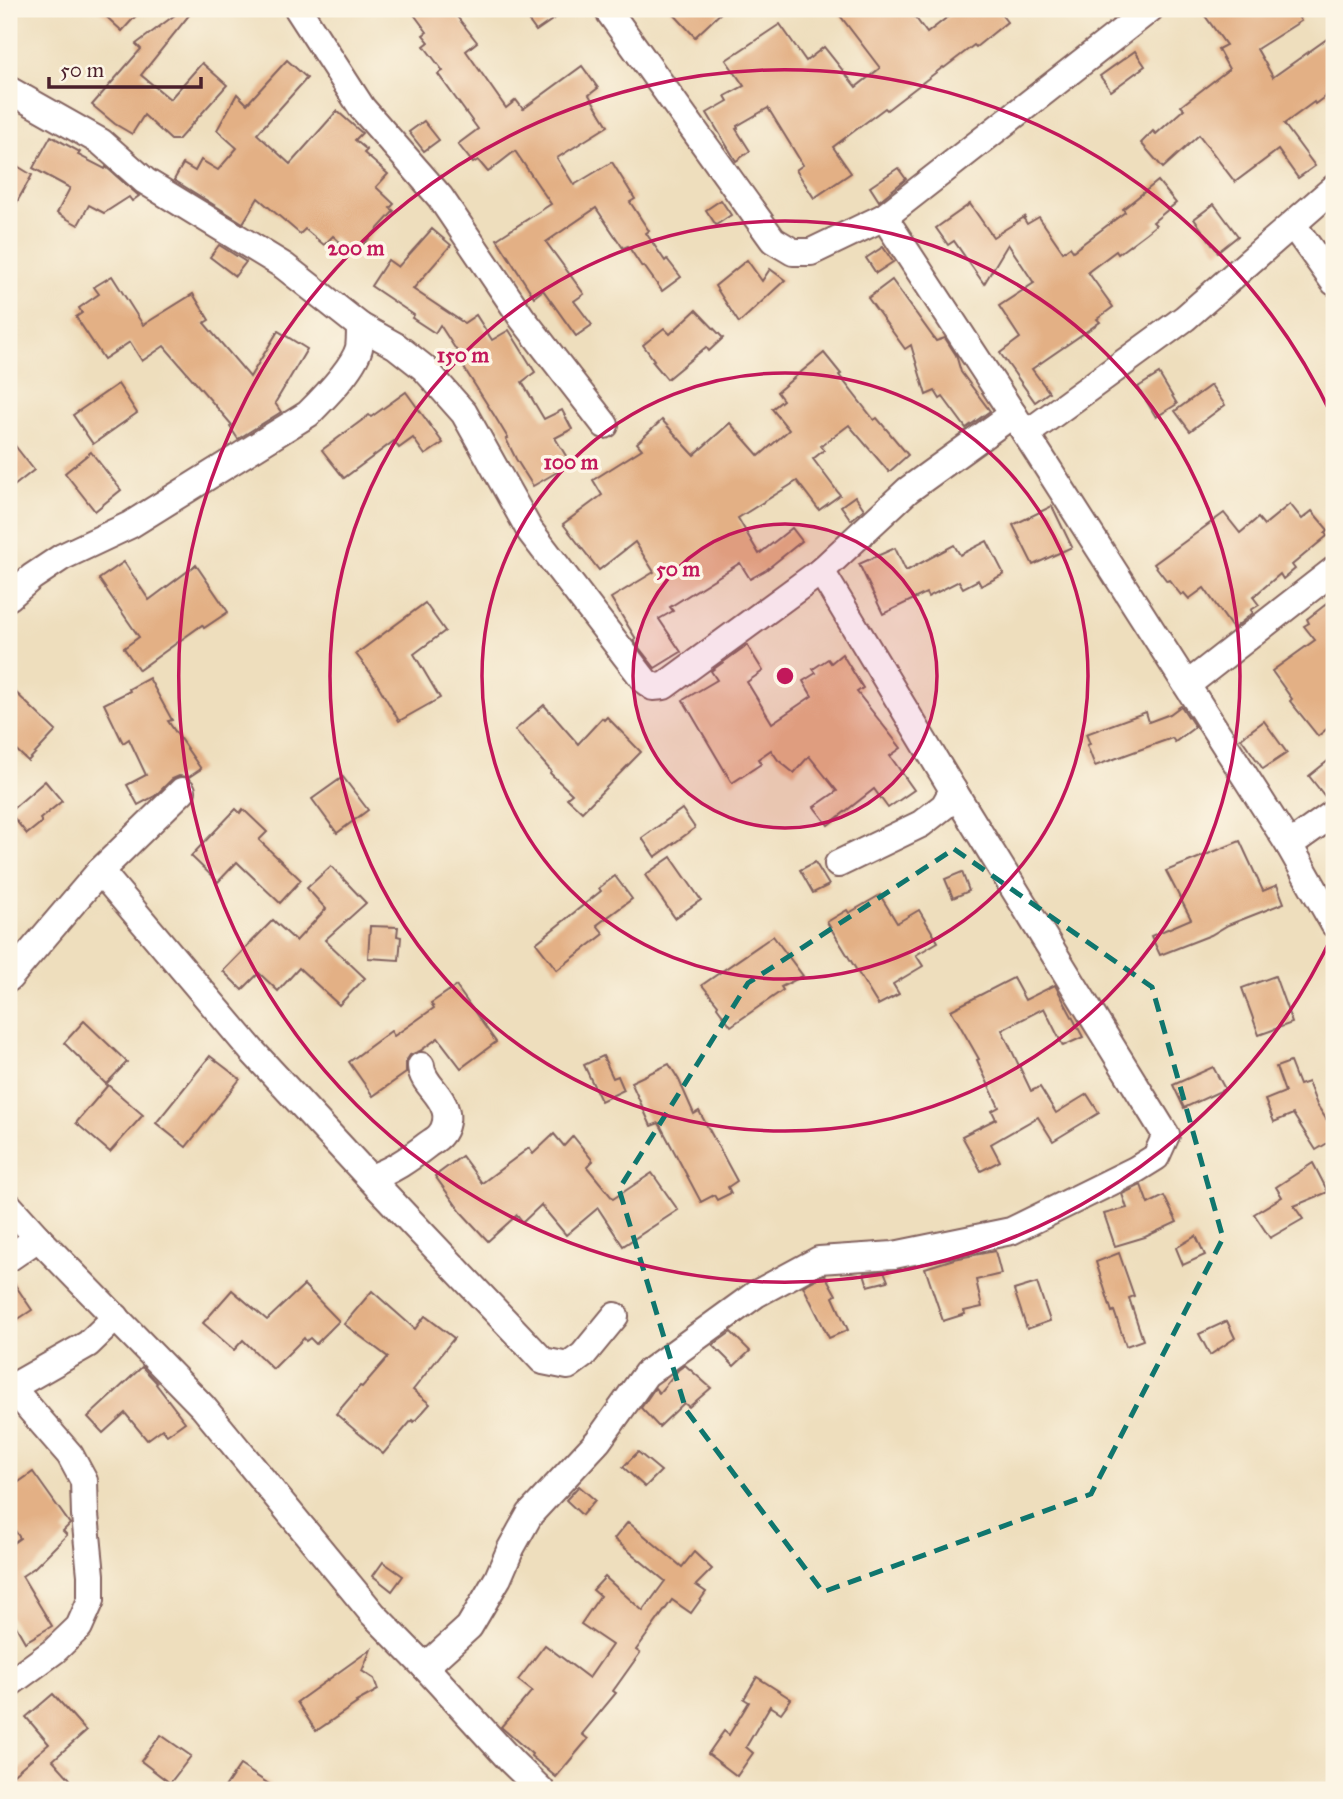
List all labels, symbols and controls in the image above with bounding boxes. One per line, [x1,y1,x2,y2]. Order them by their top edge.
scale bar [49,46,201,90]
text: 50 m [60,57,105,83]
text: 200 m [328,235,385,261]
text: 150 m [437,342,489,368]
text: 100 m [544,449,599,475]
text: 50 m [656,556,700,582]
centre of rings [773,664,797,688]

